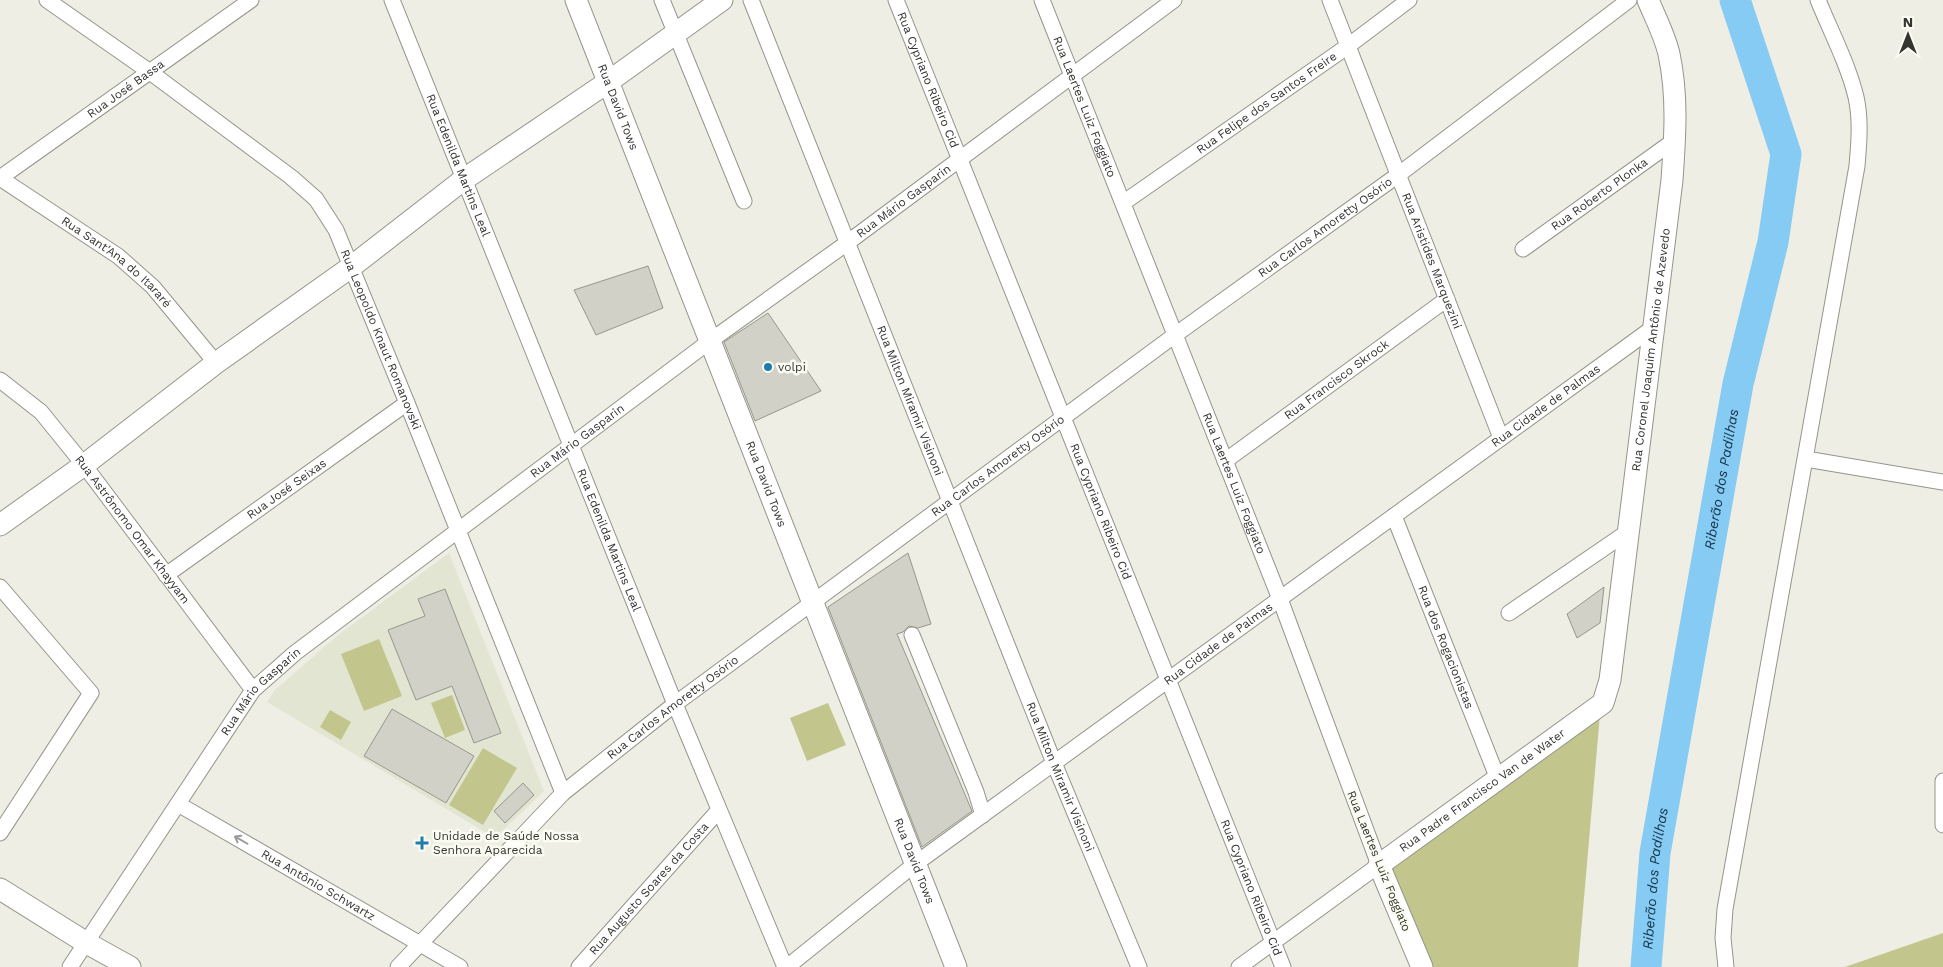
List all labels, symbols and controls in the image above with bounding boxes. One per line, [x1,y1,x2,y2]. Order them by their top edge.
street label: Rua Cypriano Ribeiro Cid [894,10,961,150]
north arrow [1883,10,1933,60]
text: N [1903,14,1913,30]
street label: Rua Laertes Luiz Foggiato [1050,34,1119,179]
street label: Rua Felipe dos Santos Freire [1194,49,1339,157]
street label: Rua José Bassa [84,57,167,121]
street label: Rua David Tows [595,62,641,152]
street label: Rua Edenilda Martins Leal [423,92,493,239]
street label: Rua Roberto Plonka [1548,155,1651,234]
street label: Rua Mário Gasparin [854,161,953,241]
street label: Rua Carlos Amoretty Osório [1255,174,1395,280]
street label: Rua Aristides Marquezini [1399,191,1465,331]
street label: Rua Sant'Ana do Itararé [59,214,174,310]
street label: Rua Coronel Joaquim Antônio de Azevedo [1629,227,1673,472]
street label: Rua Leopoldo Knaut Romanovski [338,247,424,432]
street label: Rua Milton Miramir Visinoni [874,324,946,478]
street label: Rua Francisco Skrock [1281,337,1392,422]
place label: volpi [778,360,806,374]
marker: volpi [762,361,774,373]
street label: Rua Cidade de Palmas [1489,361,1603,450]
street label: Rua Mário Gasparin [527,401,627,481]
water label: Riberão dos Padilhas [1701,408,1741,551]
street label: Rua Laertes Luiz Foggiato [1200,411,1268,556]
street label: Rua Carlos Amoretty Osório [929,412,1067,519]
street label: Rua David Tows [743,439,789,529]
street label: Rua Cypriano Ribeiro Cid [1067,442,1134,582]
street label: Rua Astrônomo Omar Khayyam [72,453,193,607]
street label: Rua José Seixas [244,456,329,522]
street label: Rua Edenilda Martins Leal [574,467,644,614]
street label: Rua dos Rogacionistas [1415,583,1477,711]
street label: Rua Cidade de Palmas [1161,600,1275,688]
street label: Rua Mário Gasparin [218,644,303,738]
street label: Rua Carlos Amoretty Osório [604,653,741,762]
street label: Rua Milton Miramir Visinoni [1023,700,1097,854]
street label: Rua Padre Francisco Van de Water [1397,726,1568,855]
street label: Rua Laertes Luiz Foggiato [1344,789,1414,933]
water label: Riberão dos Padilhas [1639,806,1671,950]
street label: Rua David Tows [891,816,937,906]
street label: Rua Cypriano Ribeiro Cid [1218,818,1285,958]
street label: Rua Augusto Soares da Costa [586,819,712,958]
place label: Unidade de Saúde Nossa Senhora Aparecida [433,829,579,857]
one-way arrow [235,834,249,844]
marker: Unidade de Saúde Nossa Senhora Aparecida [415,836,429,850]
street label: Rua Antônio Schwartz [259,847,378,923]

